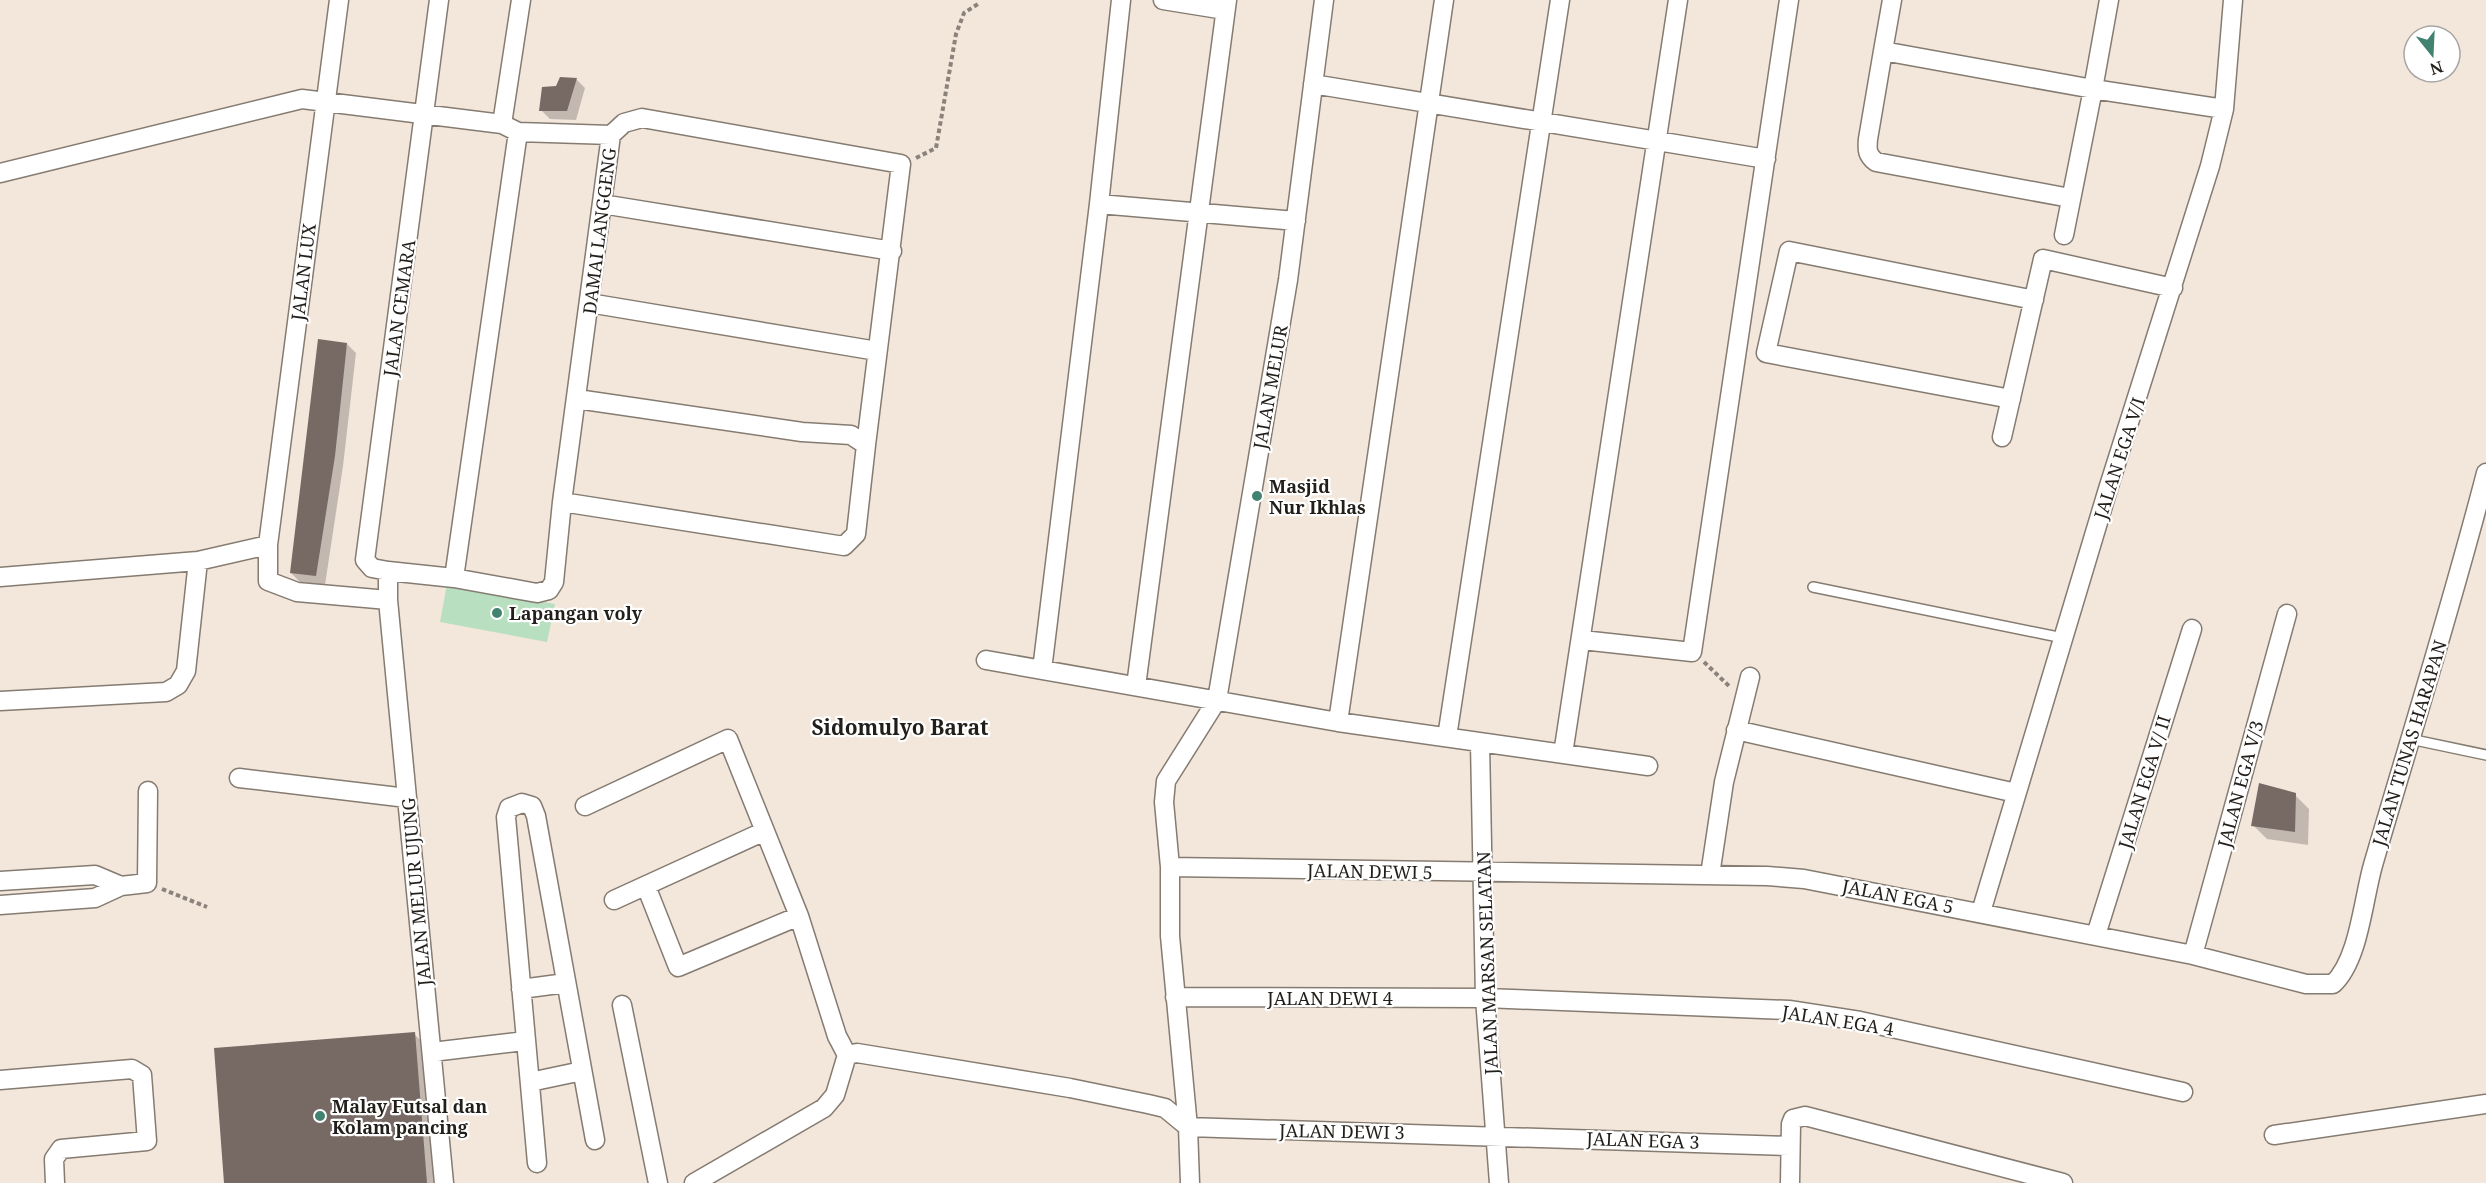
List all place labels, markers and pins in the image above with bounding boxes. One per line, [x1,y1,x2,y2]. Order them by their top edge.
place label: Masjid Nur Ikhlas [1269,474,1366,519]
marker: Masjid Nur Ikhlas [1250,489,1264,503]
place label: Lapangan voly [509,601,643,625]
marker: Lapangan voly [490,606,504,620]
place label: Malay Futsal dan Kolam pancing [332,1094,487,1139]
marker: Malay Futsal dan Kolam pancing [313,1109,327,1123]

